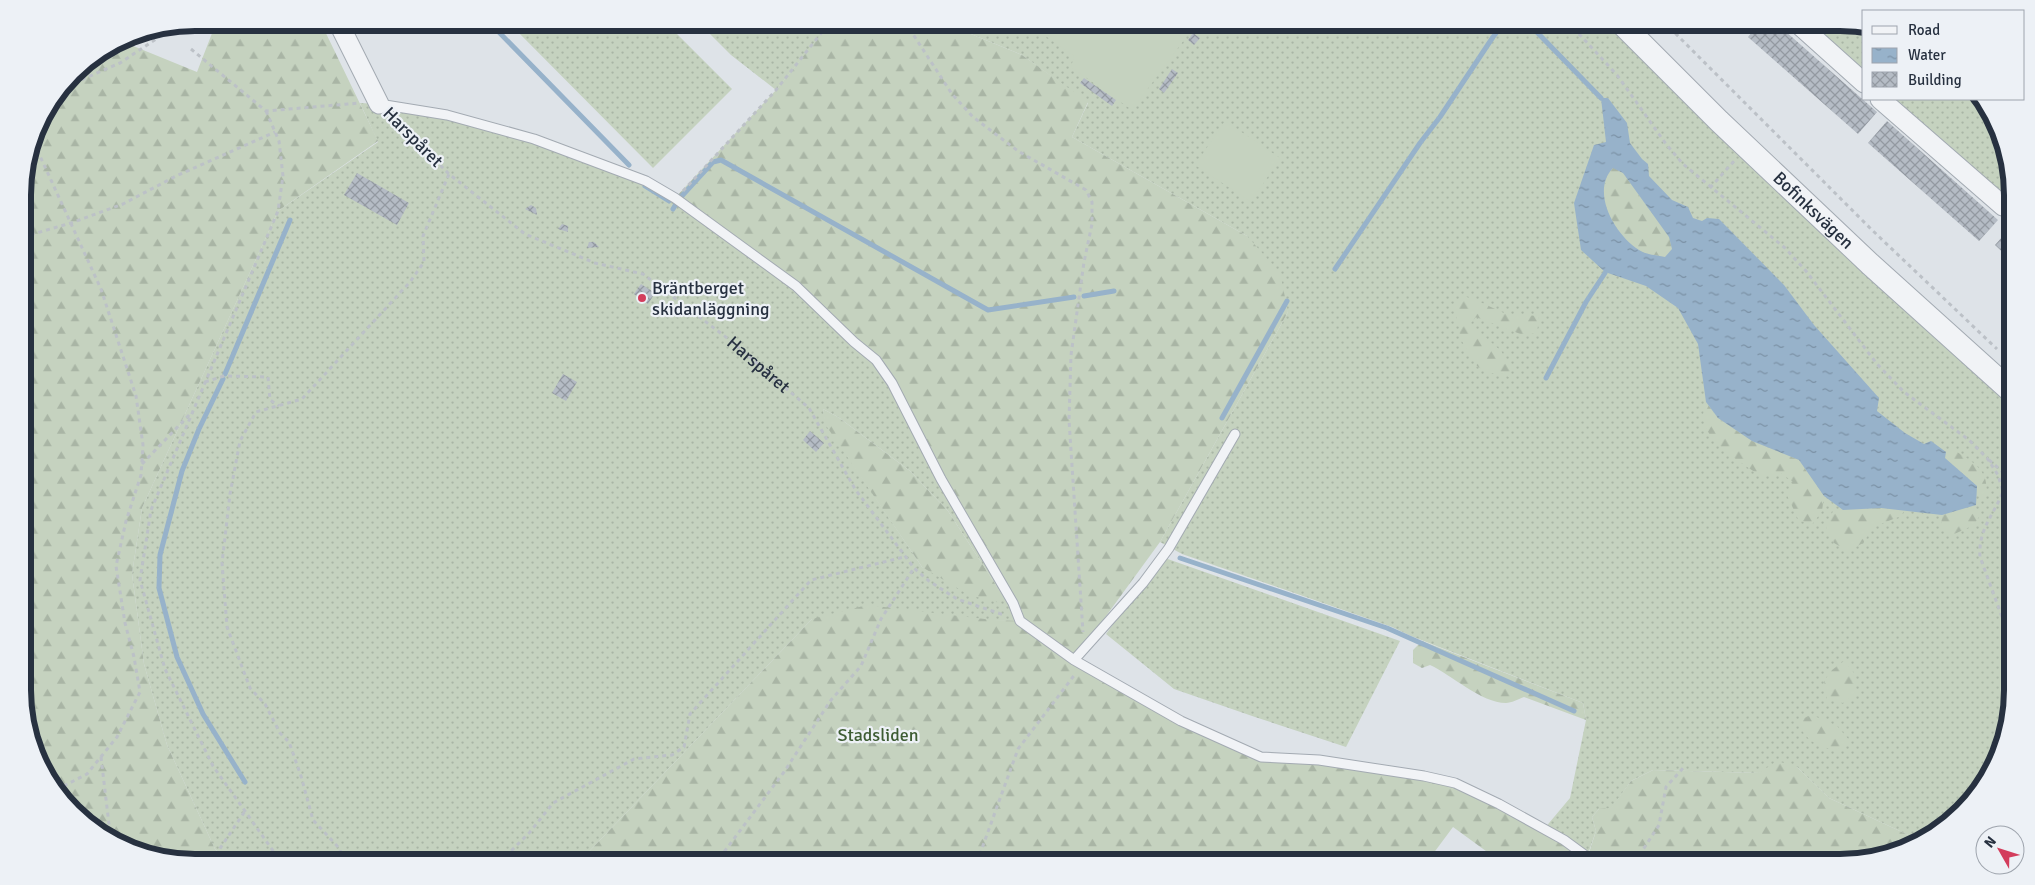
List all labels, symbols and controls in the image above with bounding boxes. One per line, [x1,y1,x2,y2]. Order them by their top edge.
legend [1862,10,2025,100]
text: Road [1908,21,1940,39]
text: Water [1908,46,1946,64]
text: Building [1908,71,1962,89]
street label: Harspåret [378,102,448,172]
street label: Bofinksvägen [1768,167,1858,254]
place label: Bräntberget skidanläggning [652,277,770,320]
marker: Bräntberget skidanläggning [636,292,648,304]
street label: Harspåret [722,331,794,398]
park label: Stadsliden [837,724,919,746]
north arrow [1975,825,2025,875]
text: N [1981,833,2000,851]

